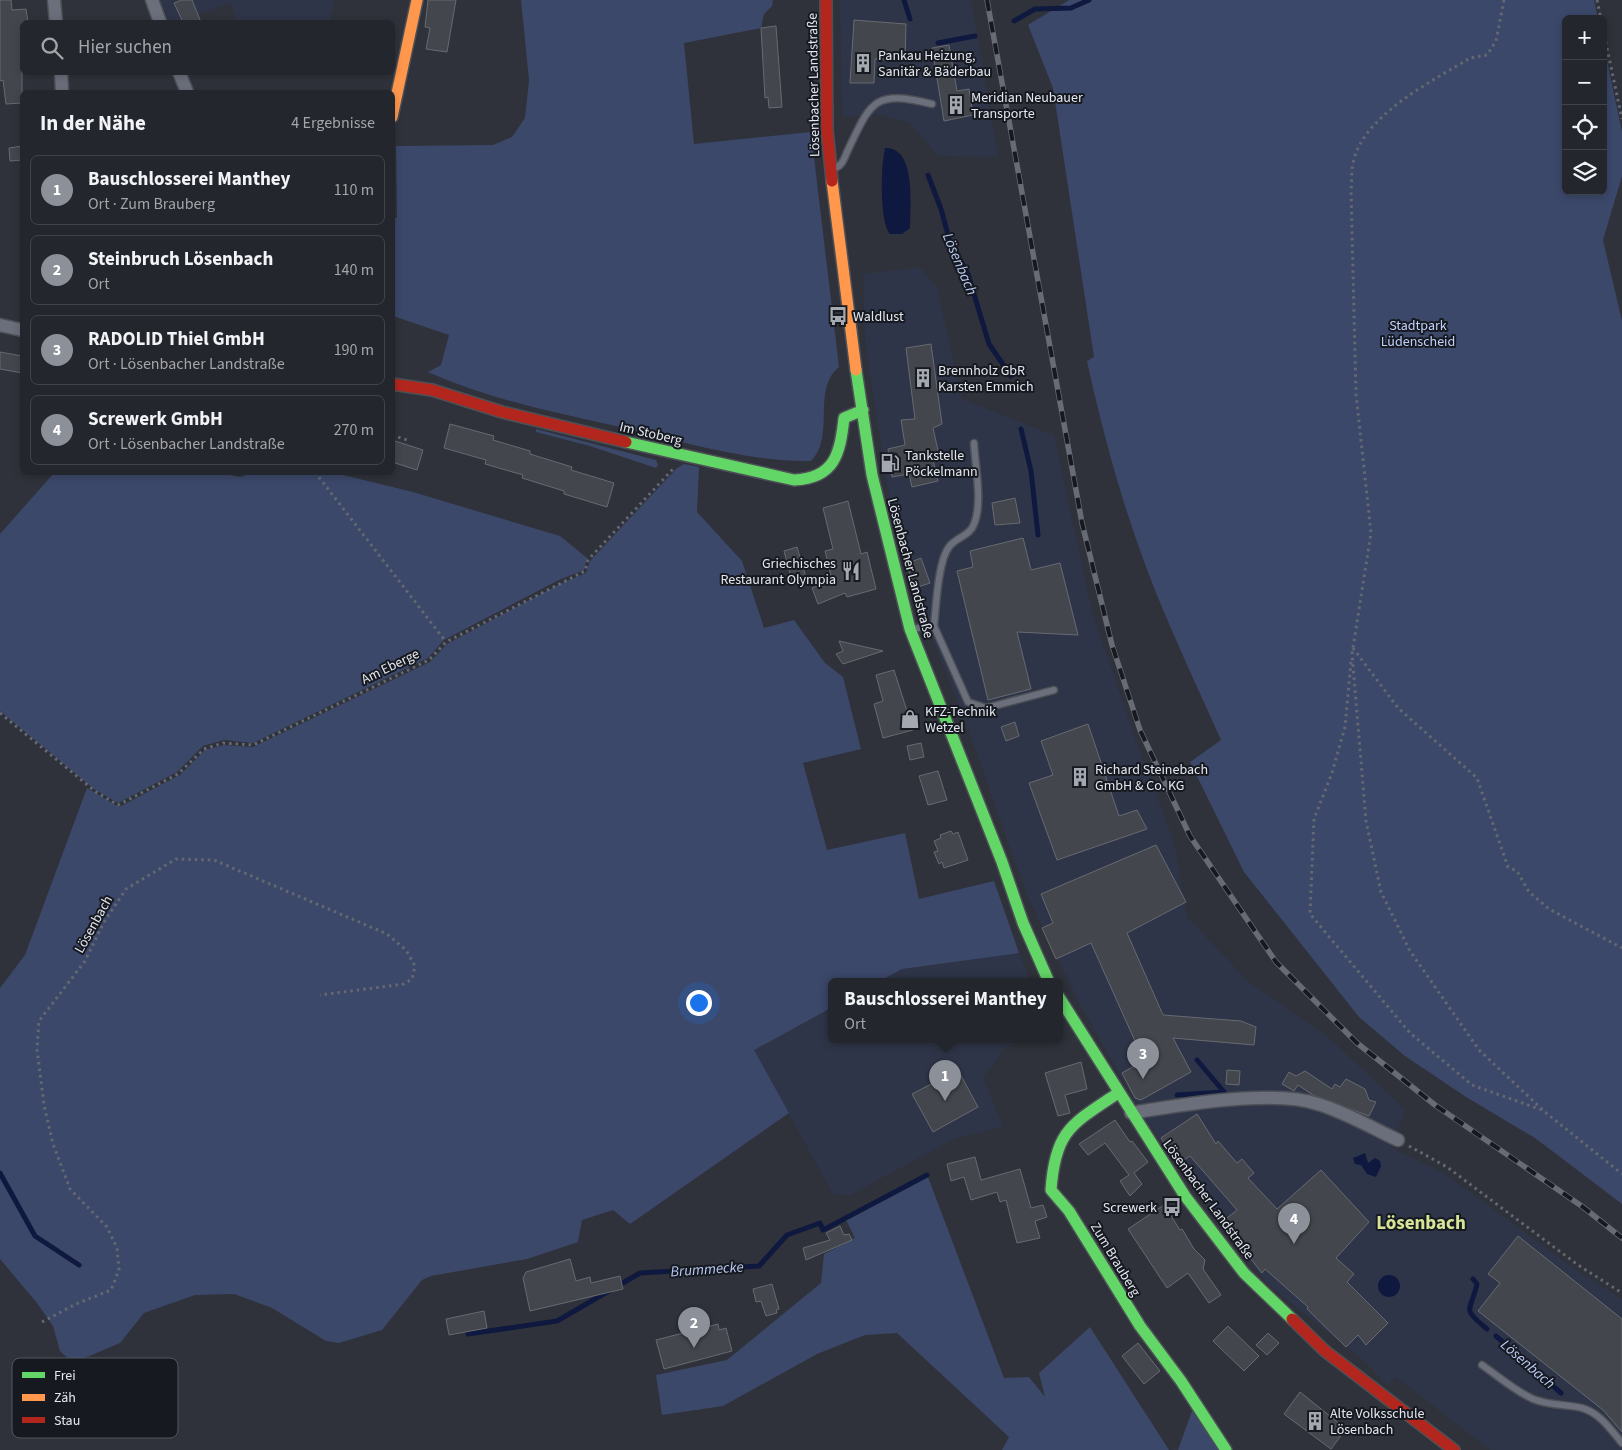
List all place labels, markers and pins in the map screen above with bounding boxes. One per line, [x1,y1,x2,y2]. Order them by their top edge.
place label: Pankau Heizung, Sanitär & Bäderbau [878,46,991,82]
building icon: Pankau Heizung, Sanitär & Bäderbau [852,52,874,74]
place label: Meridian Neubauer Transporte [971,88,1083,124]
building icon: Meridian Neubauer Transporte [945,94,967,116]
bus stop icon: Waldlust [827,305,849,327]
place label: Waldlust [853,307,904,327]
place label: Brennholz GbR Karsten Emmich [938,361,1034,397]
building icon: Brennholz GbR Karsten Emmich [912,367,934,389]
place label: Tankstelle Pöckelmann [905,446,978,482]
fuel station icon: Tankstelle Pöckelmann [879,452,901,474]
place label: Griechisches Restaurant Olympia [720,554,836,590]
restaurant icon: Griechisches Restaurant Olympia [840,560,862,582]
place label: KFZ-Technik Wetzel [925,702,996,738]
shop icon: KFZ-Technik Wetzel [899,708,921,730]
place label: Richard Steinebach GmbH & Co. KG [1095,760,1208,796]
building icon: Richard Steinebach GmbH & Co. KG [1069,766,1091,788]
pin: 3 [1127,1038,1159,1079]
pin: 1 [929,1060,961,1101]
bus stop icon: Screwerk [1161,1196,1183,1218]
place label: Screwerk [1103,1198,1157,1218]
pin: 4 [1278,1203,1310,1244]
pin: 2 [678,1307,710,1348]
place label: Alte Volksschule Lösenbach [1330,1404,1424,1440]
building icon: Alte Volksschule Lösenbach [1304,1410,1326,1432]

